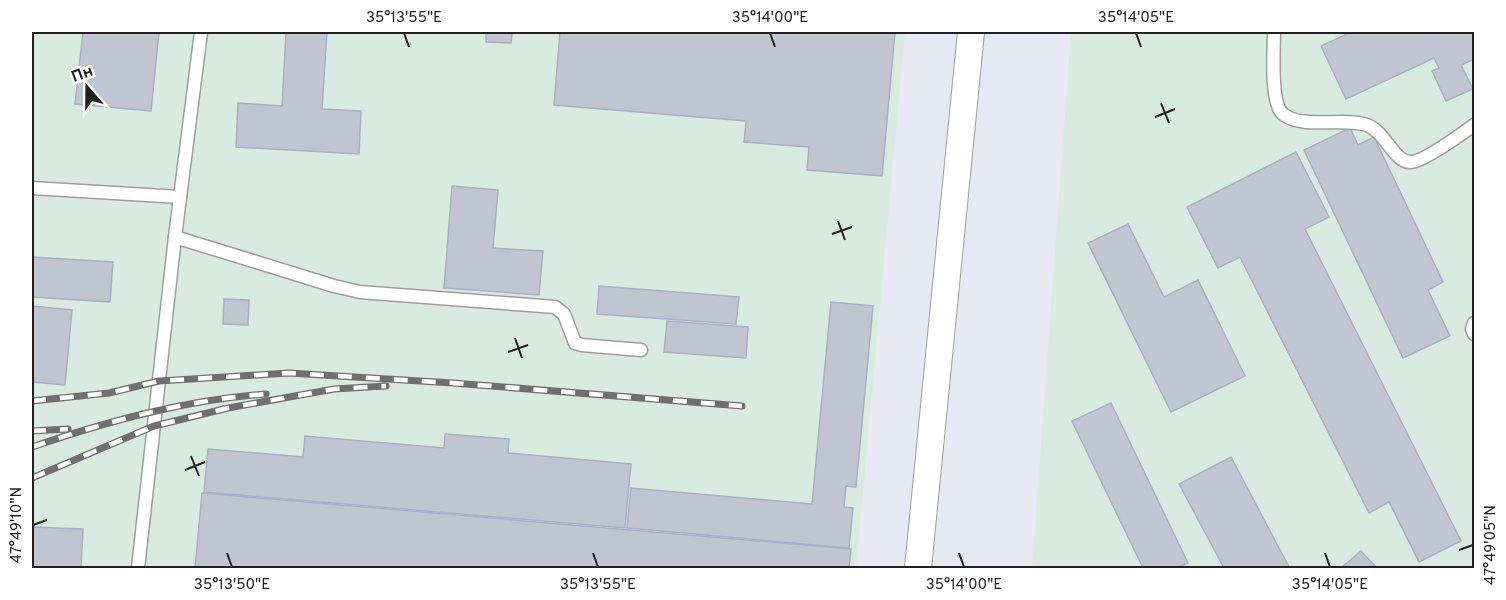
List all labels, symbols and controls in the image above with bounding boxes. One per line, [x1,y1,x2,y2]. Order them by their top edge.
text: 35°13'55"E [366,9,442,28]
text: 35°14'00"E [732,9,808,28]
text: 35°14'05"E [1098,9,1174,28]
north arrow [57,57,117,117]
text: Пн [69,62,96,88]
text: 47°49'10"N [8,487,27,563]
text: 47°49'05"N [1482,505,1501,585]
text: 35°13'50"E [194,576,270,595]
text: 35°13'55"E [560,576,636,595]
text: 35°14'00"E [926,576,1002,595]
text: 35°14'05"E [1292,576,1368,595]

